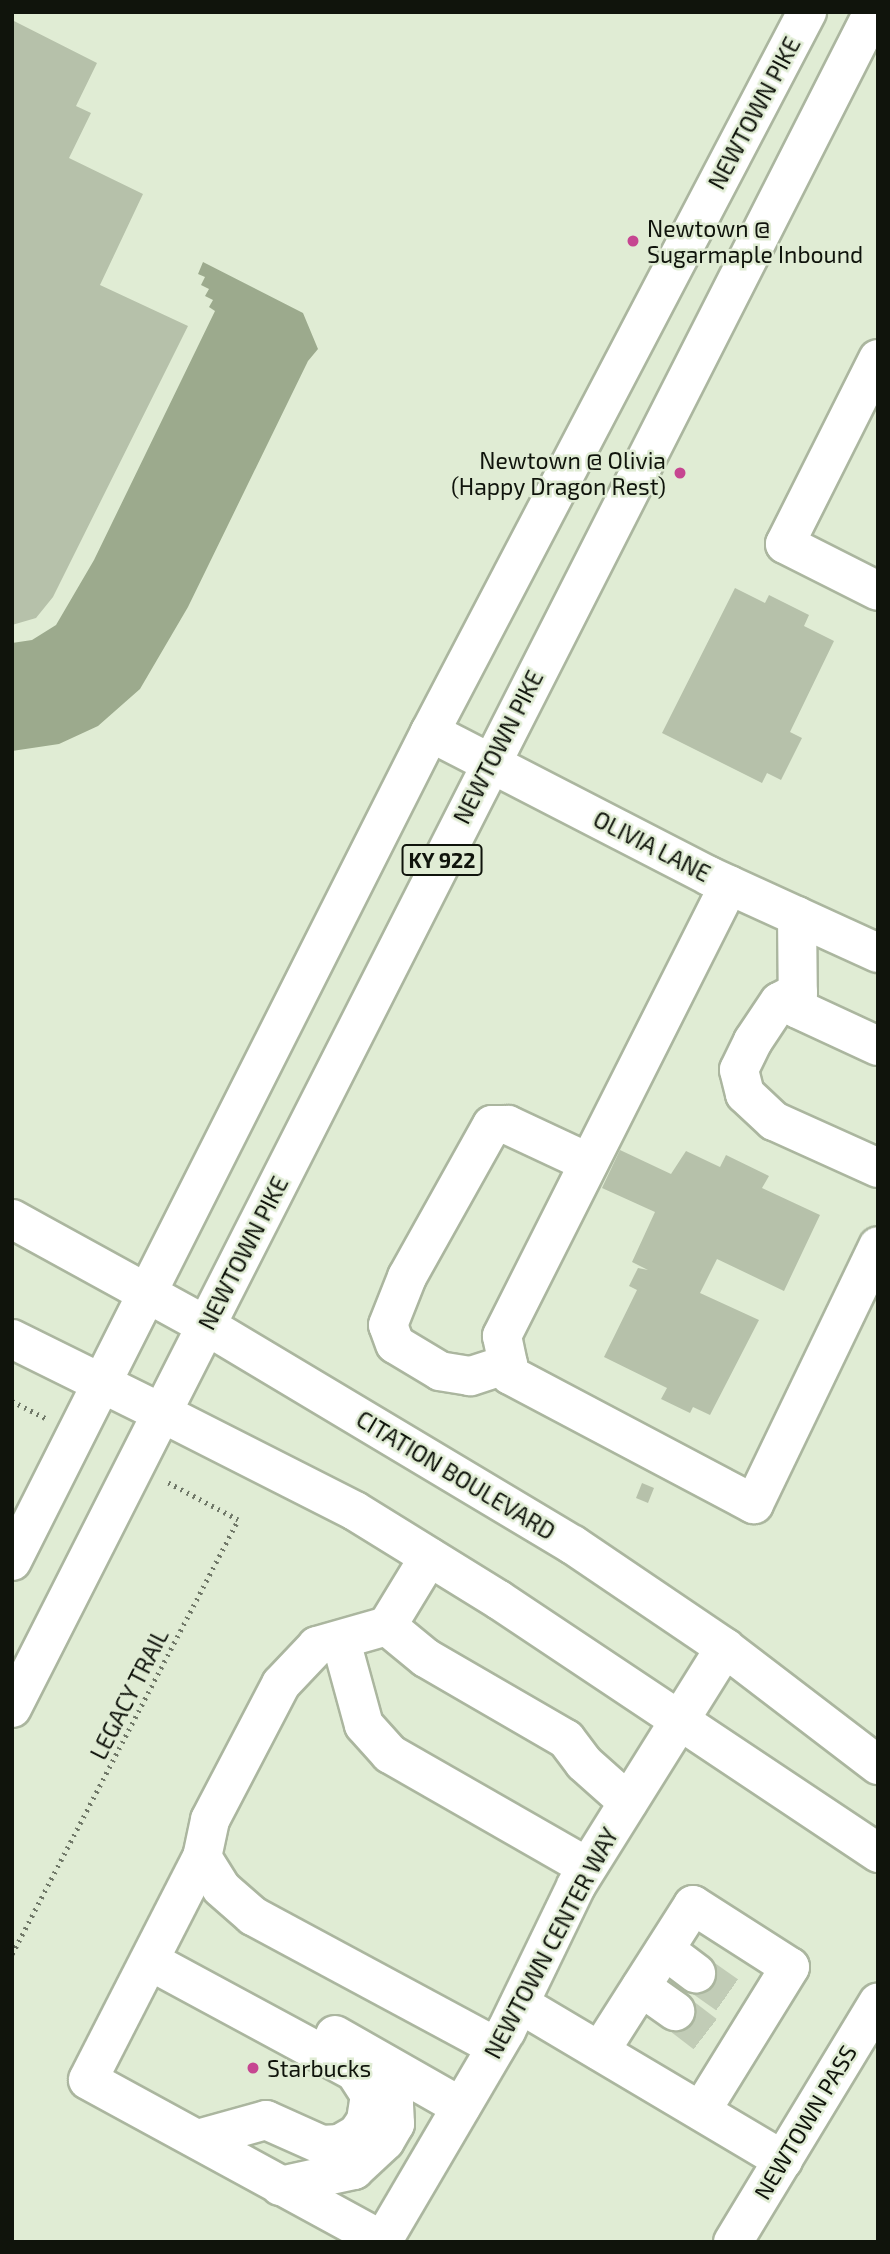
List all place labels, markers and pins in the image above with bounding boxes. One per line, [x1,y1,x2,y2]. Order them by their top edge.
place label: Newtown @ Sugarmaple Inbound [647,214,863,268]
marker: Newtown @ Sugarmaple Inbound [625,233,641,249]
place label: Newtown @ Olivia (Happy Dragon Rest) [451,446,666,500]
marker: Newtown @ Olivia (Happy Dragon Rest) [672,465,688,481]
place label: Starbucks [267,2054,371,2082]
marker: Starbucks [245,2060,261,2076]

